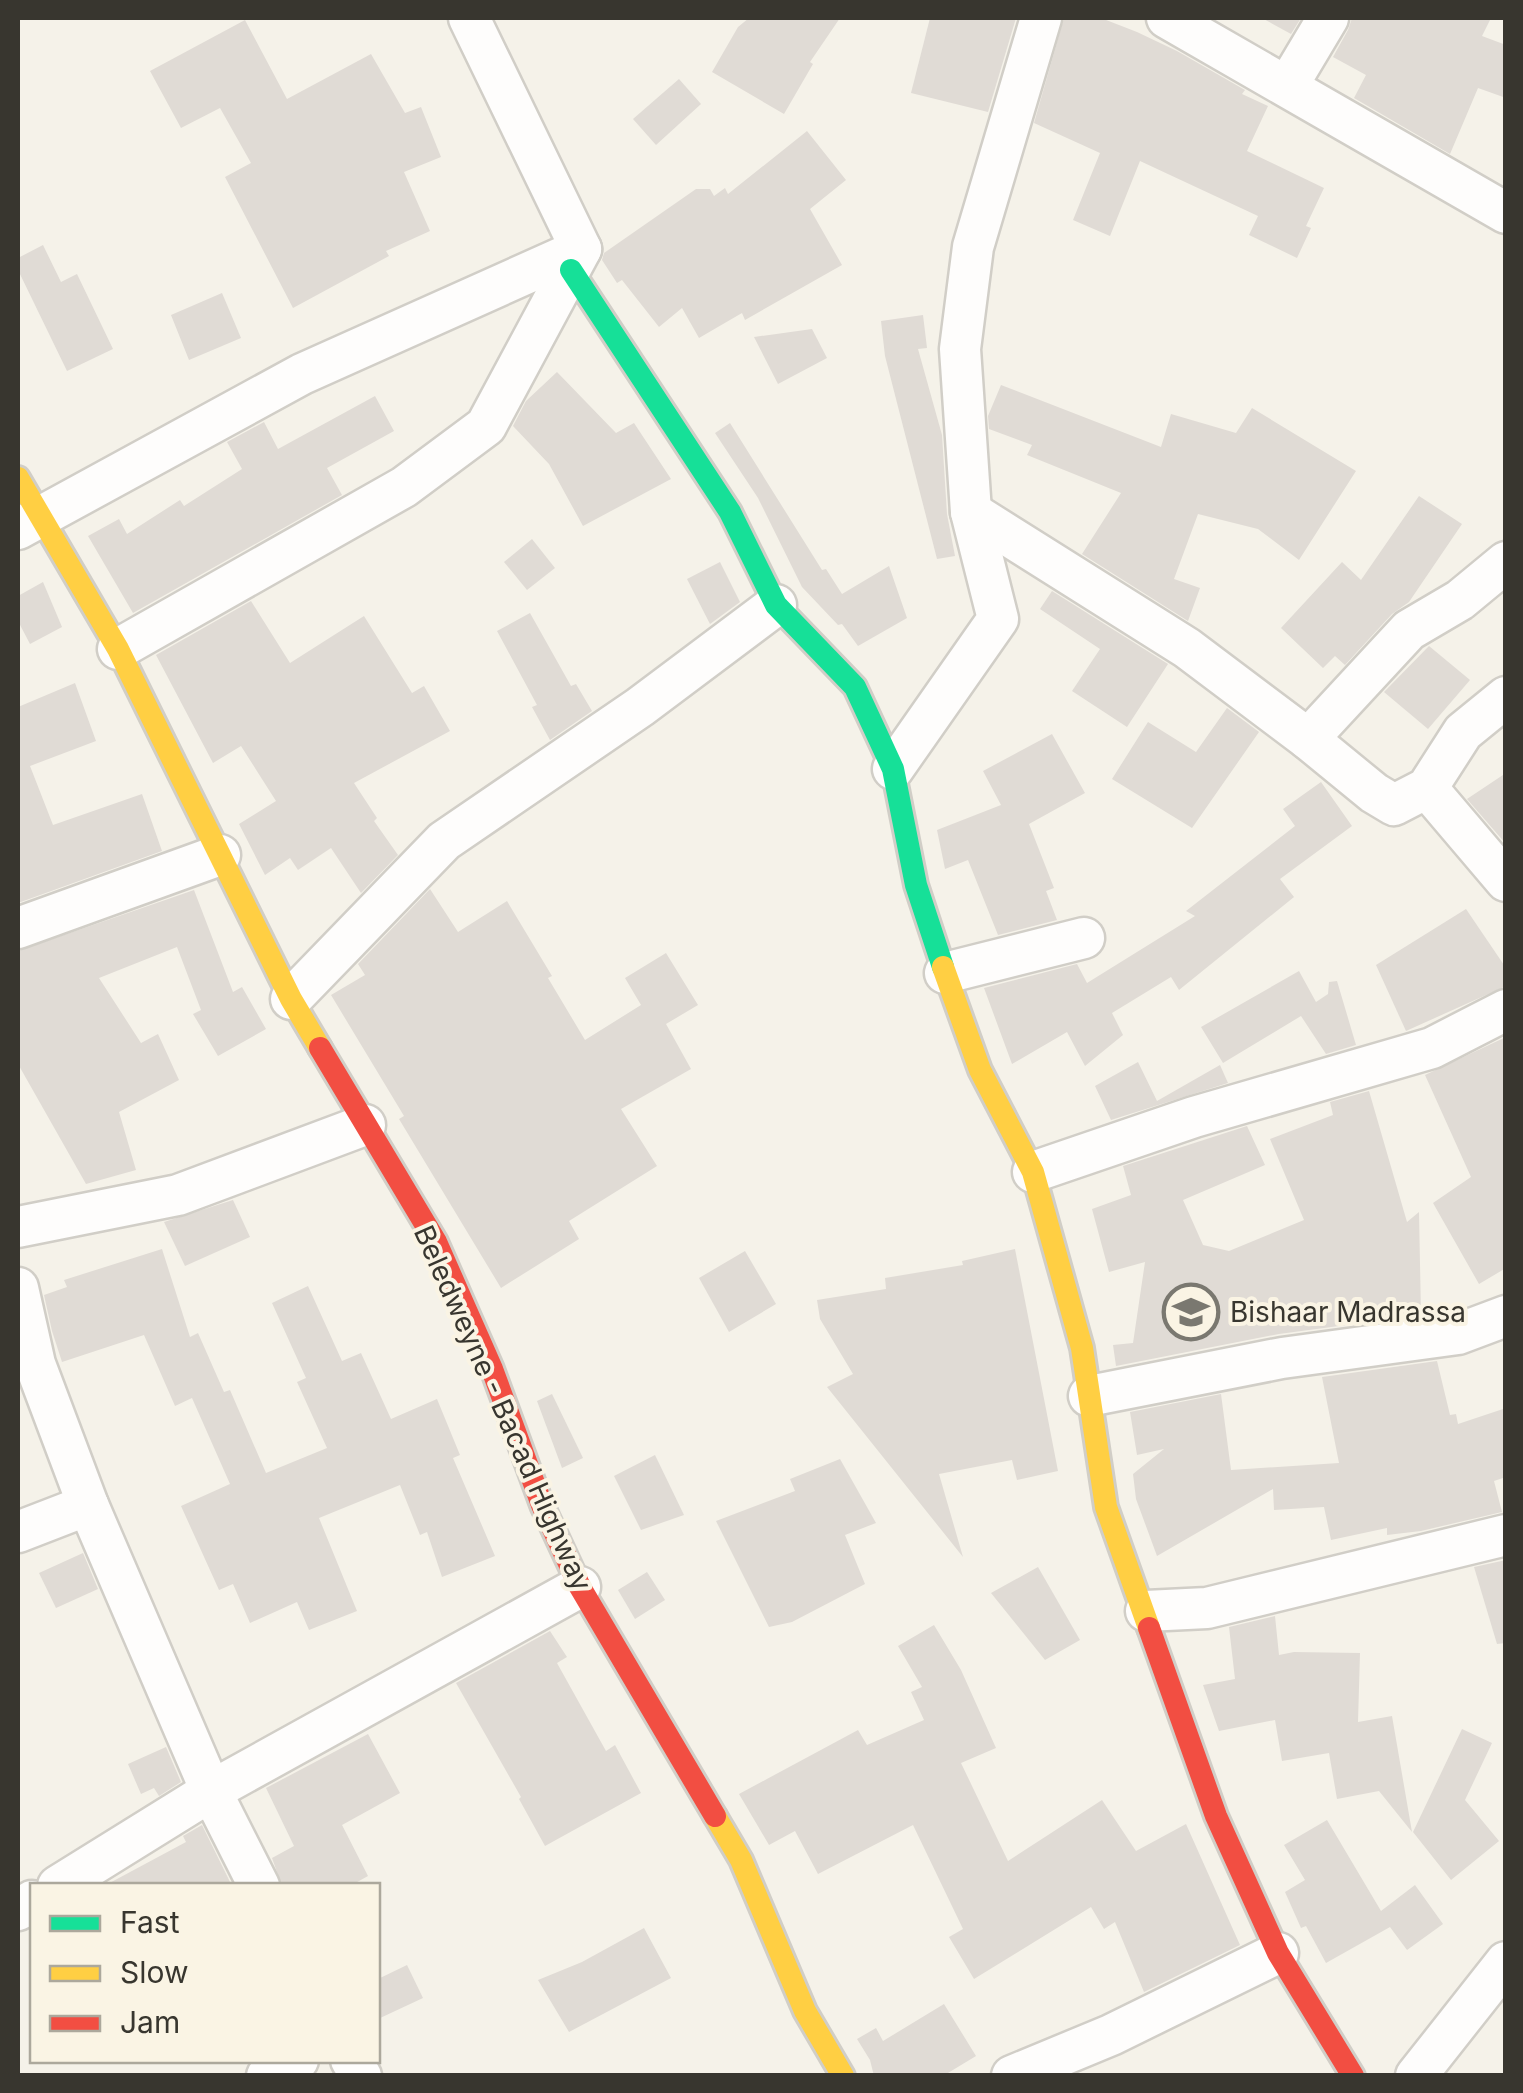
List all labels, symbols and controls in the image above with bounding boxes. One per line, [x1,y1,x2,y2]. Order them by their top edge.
street label: Beledweyne - Bacad Highway [407,1220,599,1596]
school or university icon: Bishaar Madrassa [1161,1282,1221,1342]
place label: Bishaar Madrassa [1230,1295,1466,1329]
legend [30,1883,380,2063]
text: Fast [120,1904,180,1940]
text: Slow [120,1954,189,1990]
text: Jam [120,2004,180,2040]

